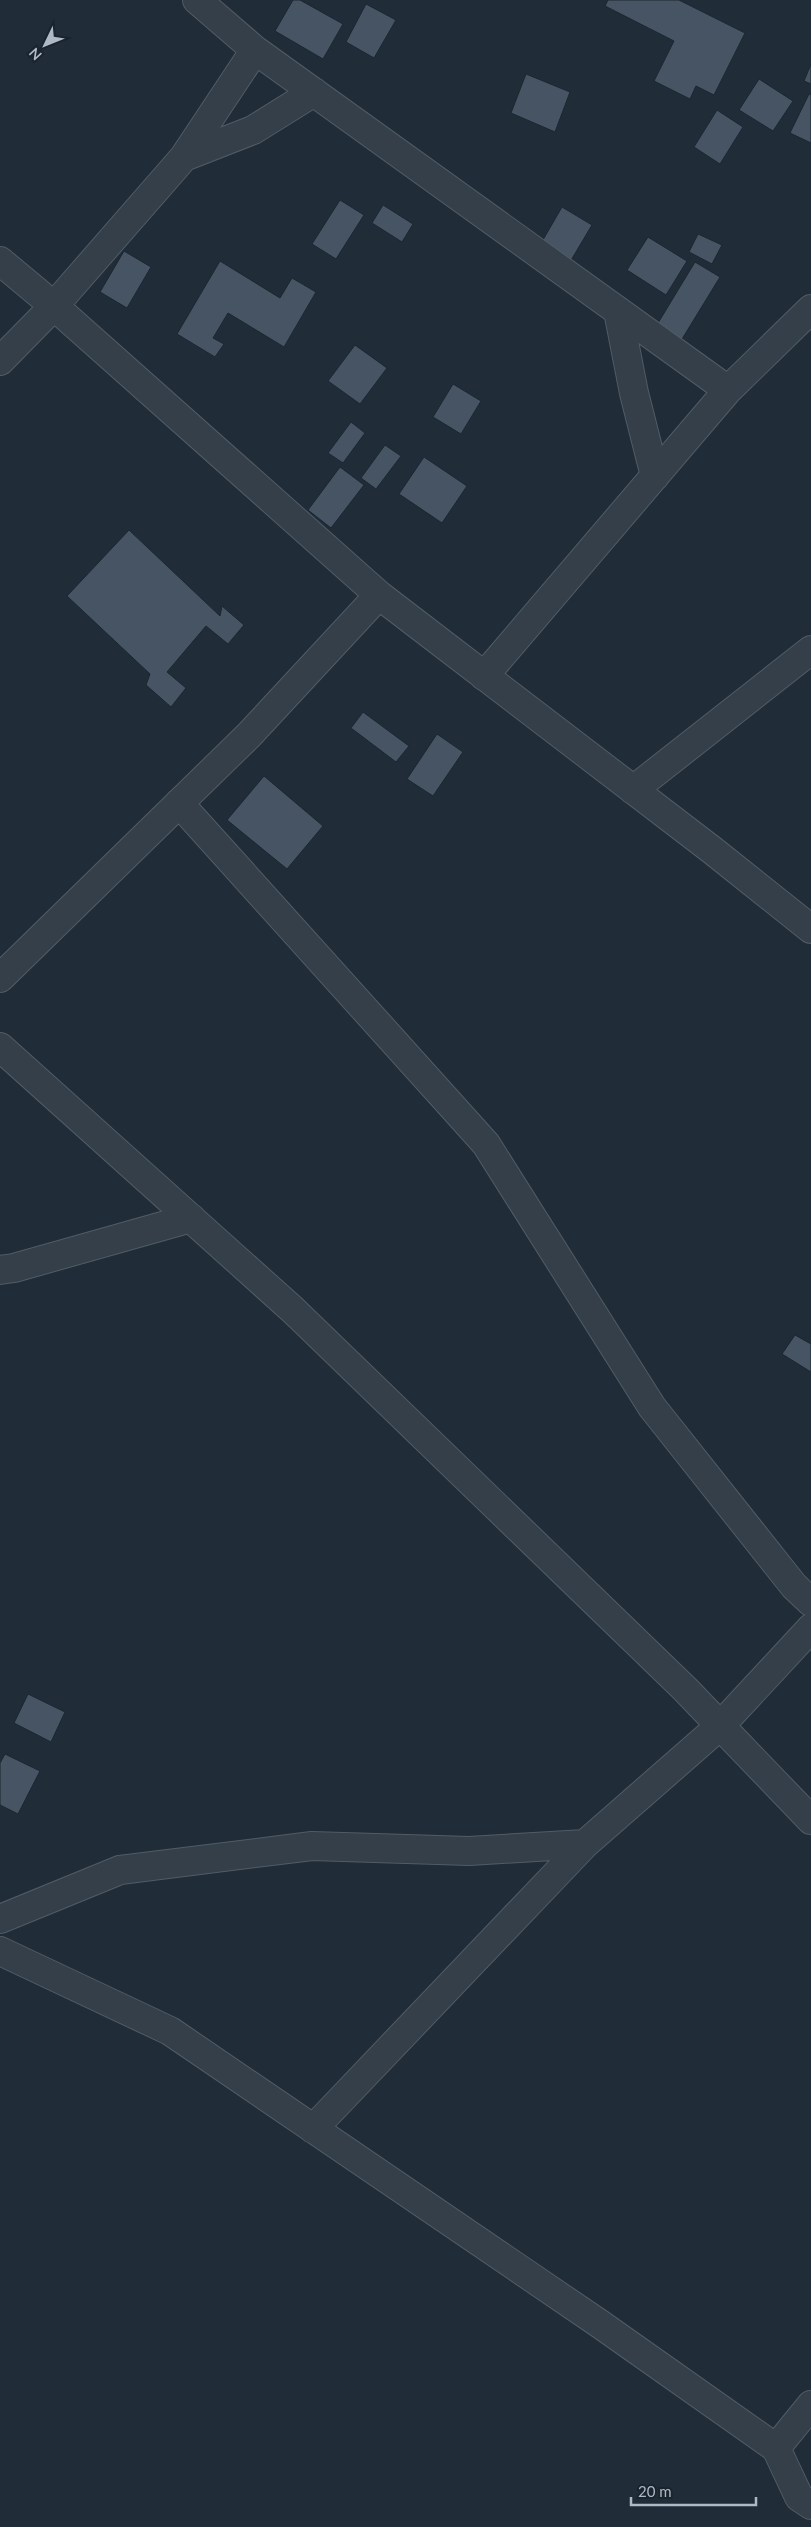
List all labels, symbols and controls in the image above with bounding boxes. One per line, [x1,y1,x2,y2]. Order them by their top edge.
north arrow [20,20,70,70]
text: N [25,44,45,64]
scale bar [631,2474,756,2506]
text: 20 m [638,2482,672,2500]

